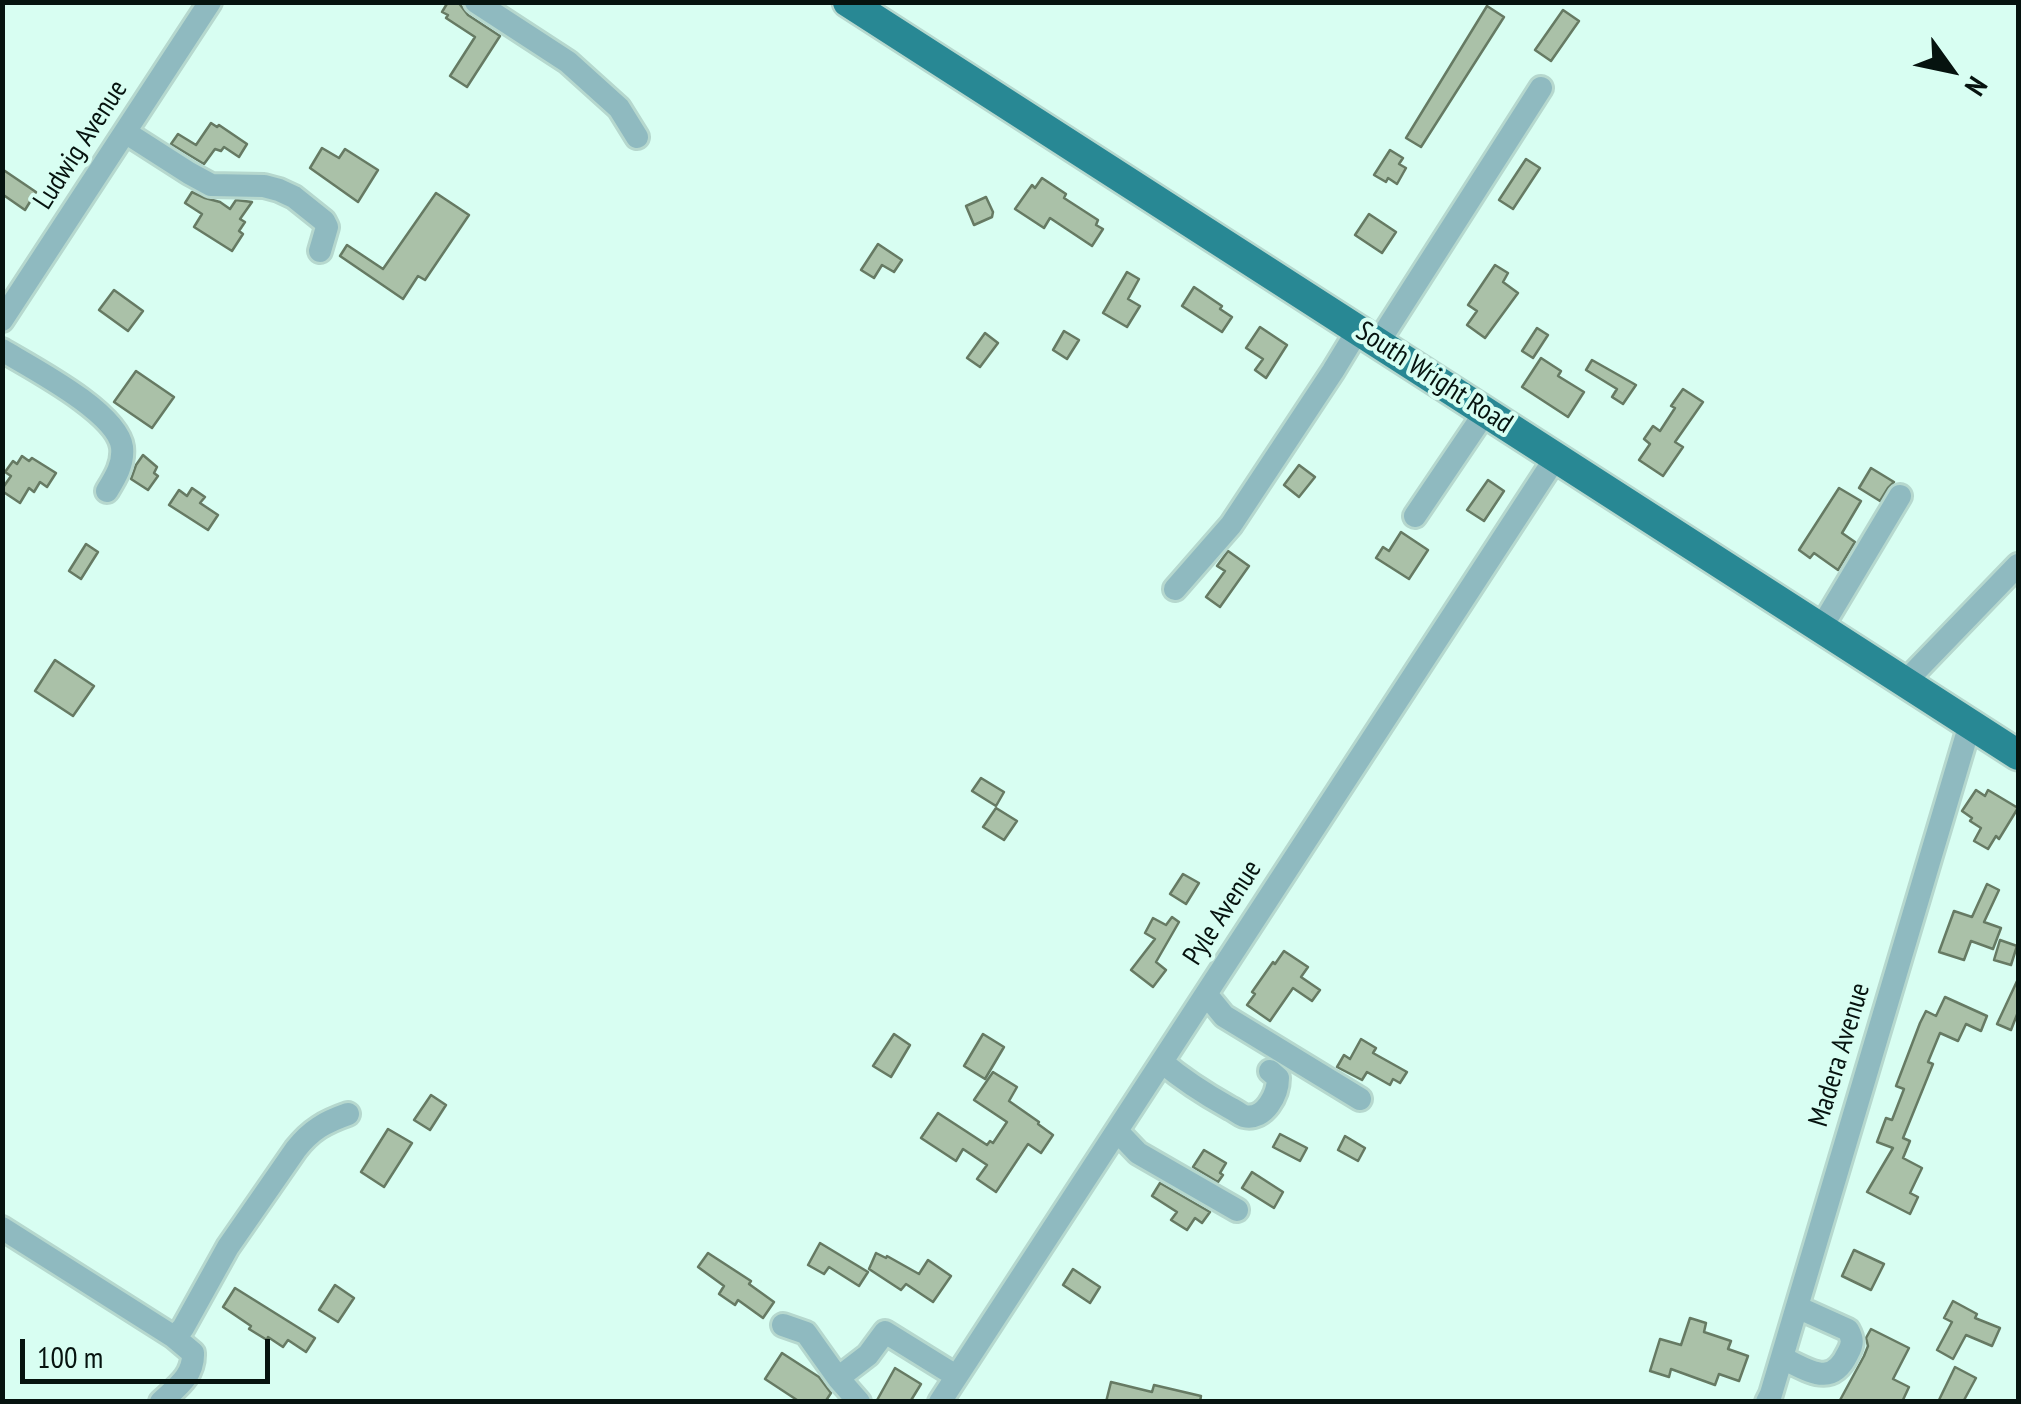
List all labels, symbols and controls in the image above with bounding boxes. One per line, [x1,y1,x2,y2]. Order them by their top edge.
north arrow [1901,20,2001,120]
text: N [1957,70,1996,103]
street label: Ludwig Avenue [27,74,135,216]
street label: South Wright Road [1350,315,1518,441]
street label: Pyle Avenue [1177,854,1269,972]
street label: Madera Avenue [1802,979,1878,1131]
scale bar [25,1319,275,1381]
text: 100 m [37,1337,103,1376]

